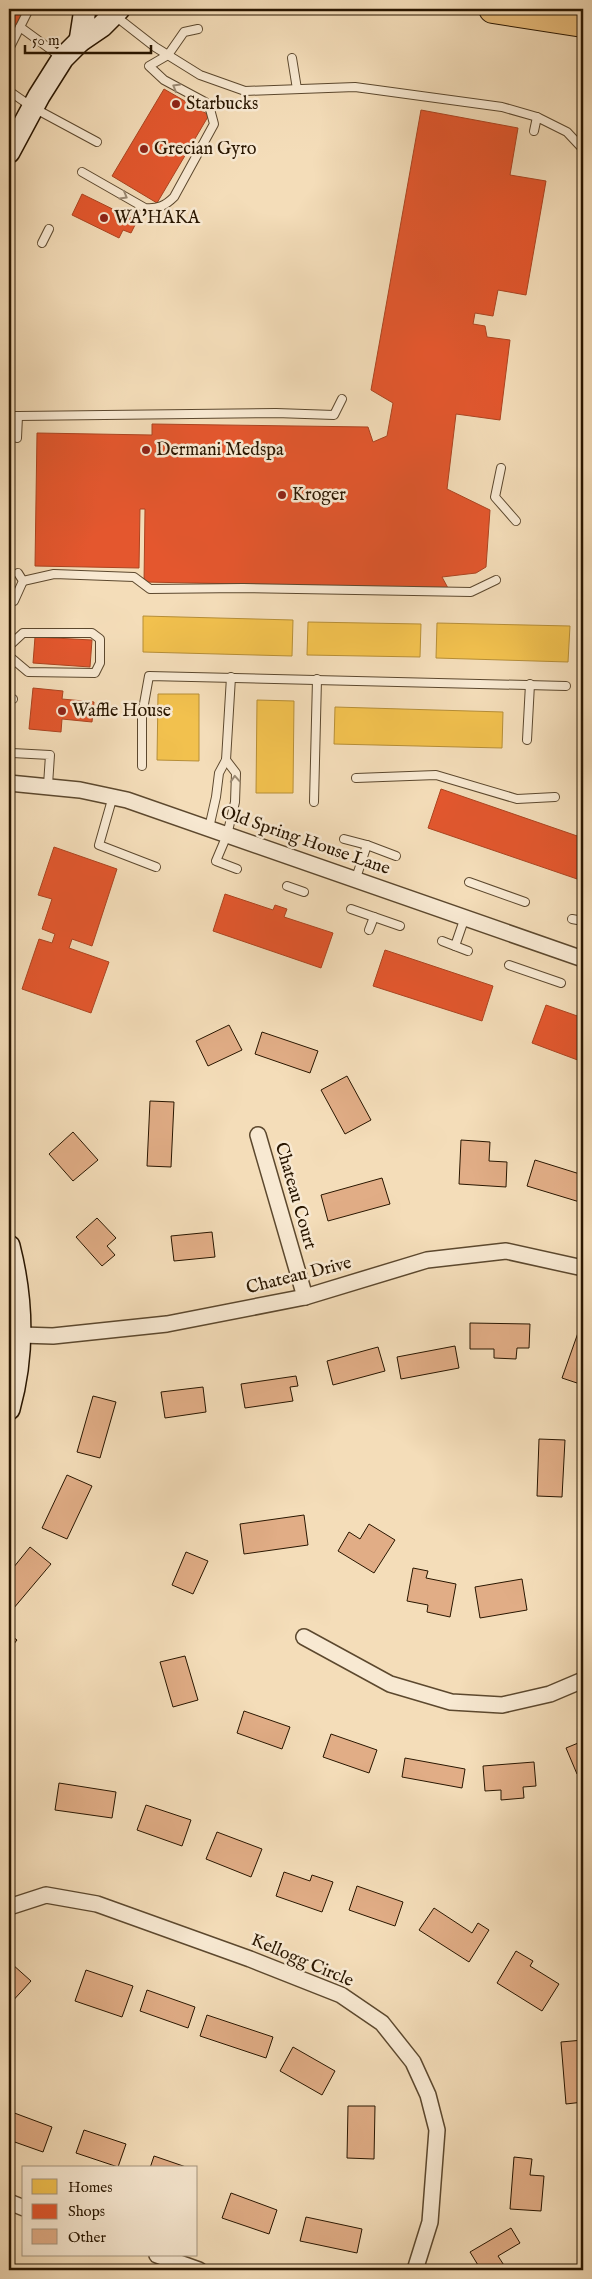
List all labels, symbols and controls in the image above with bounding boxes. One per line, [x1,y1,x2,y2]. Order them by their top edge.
scale bar [25,22,151,54]
text: 50 m [32,31,60,50]
one-way arrow [172,83,181,93]
place label: Starbucks [186,93,258,116]
marker: Starbucks [170,98,182,110]
place label: Grecian Gyro [154,138,257,161]
marker: Grecian Gyro [138,143,150,155]
one-way arrow [119,190,128,200]
place label: WA'HAKA [114,207,201,230]
marker: WA'HAKA [98,212,110,224]
place label: Dermani Medspa [156,439,284,462]
marker: Dermani Medspa [140,444,152,456]
place label: Kroger [292,484,346,507]
marker: Kroger [276,489,288,501]
place label: Waffle House [72,700,171,723]
marker: Waffle House [56,705,68,717]
one-way arrow [229,775,240,783]
street label: Old Spring House Lane [217,801,393,881]
street label: Chateau Court [269,1140,321,1252]
street label: Chateau Drive [244,1252,354,1300]
street label: Kellogg Circle [247,1929,357,1993]
legend [22,2166,198,2256]
text: Homes [68,2178,112,2197]
text: Shops [68,2202,105,2221]
text: Other [68,2228,106,2247]

